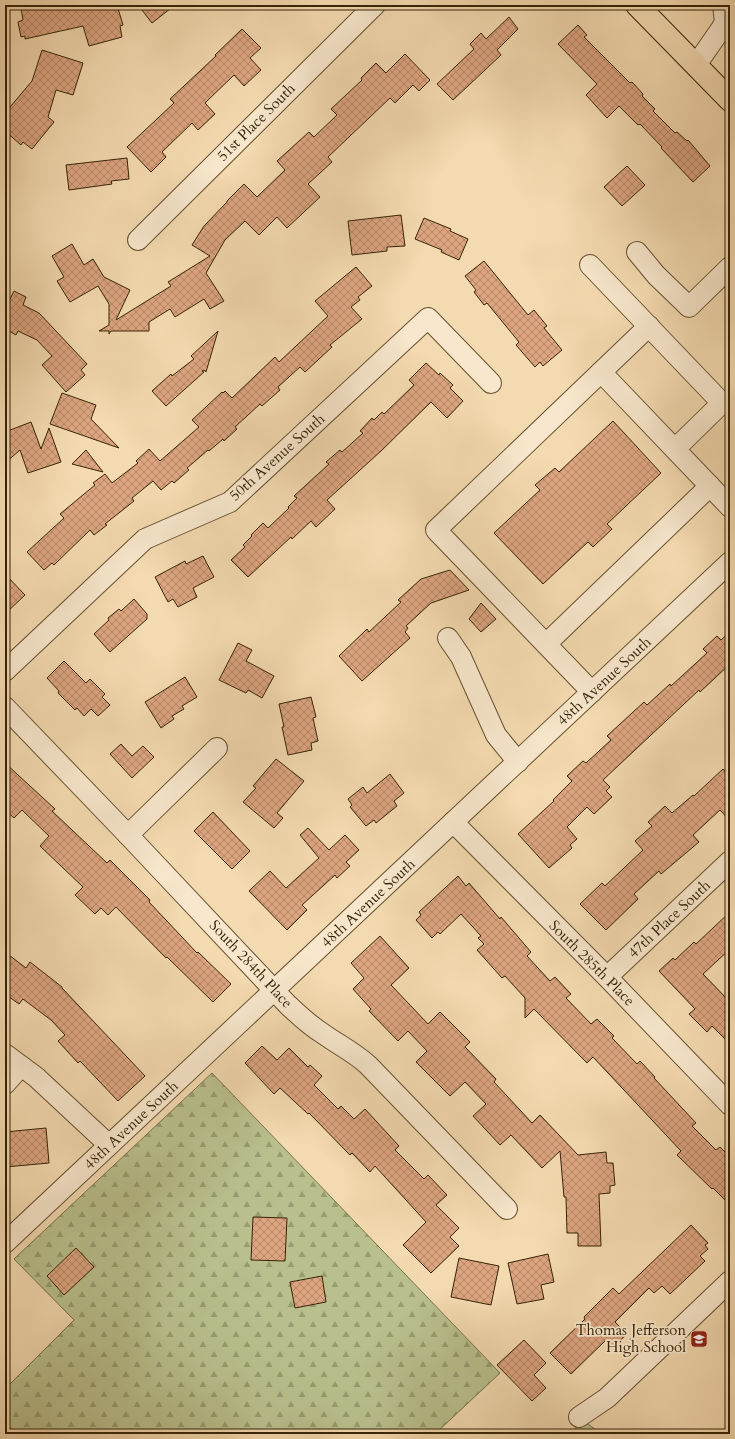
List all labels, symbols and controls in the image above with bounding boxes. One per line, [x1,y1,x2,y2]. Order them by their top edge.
street label: 51st Place South [213,78,300,165]
street label: 50th Avenue South [225,408,330,505]
street label: 48th Avenue South [553,632,656,730]
street label: 48th Avenue South [317,854,420,952]
street label: 47th Place South [623,875,715,962]
street label: South 284th Place [205,916,297,1013]
street label: South 285th Place [545,916,639,1010]
street label: 48th Avenue South [80,1076,183,1174]
place label: Thomas Jefferson High School [576,1320,686,1357]
school or university icon: Thomas Jefferson High School [689,1329,709,1349]

